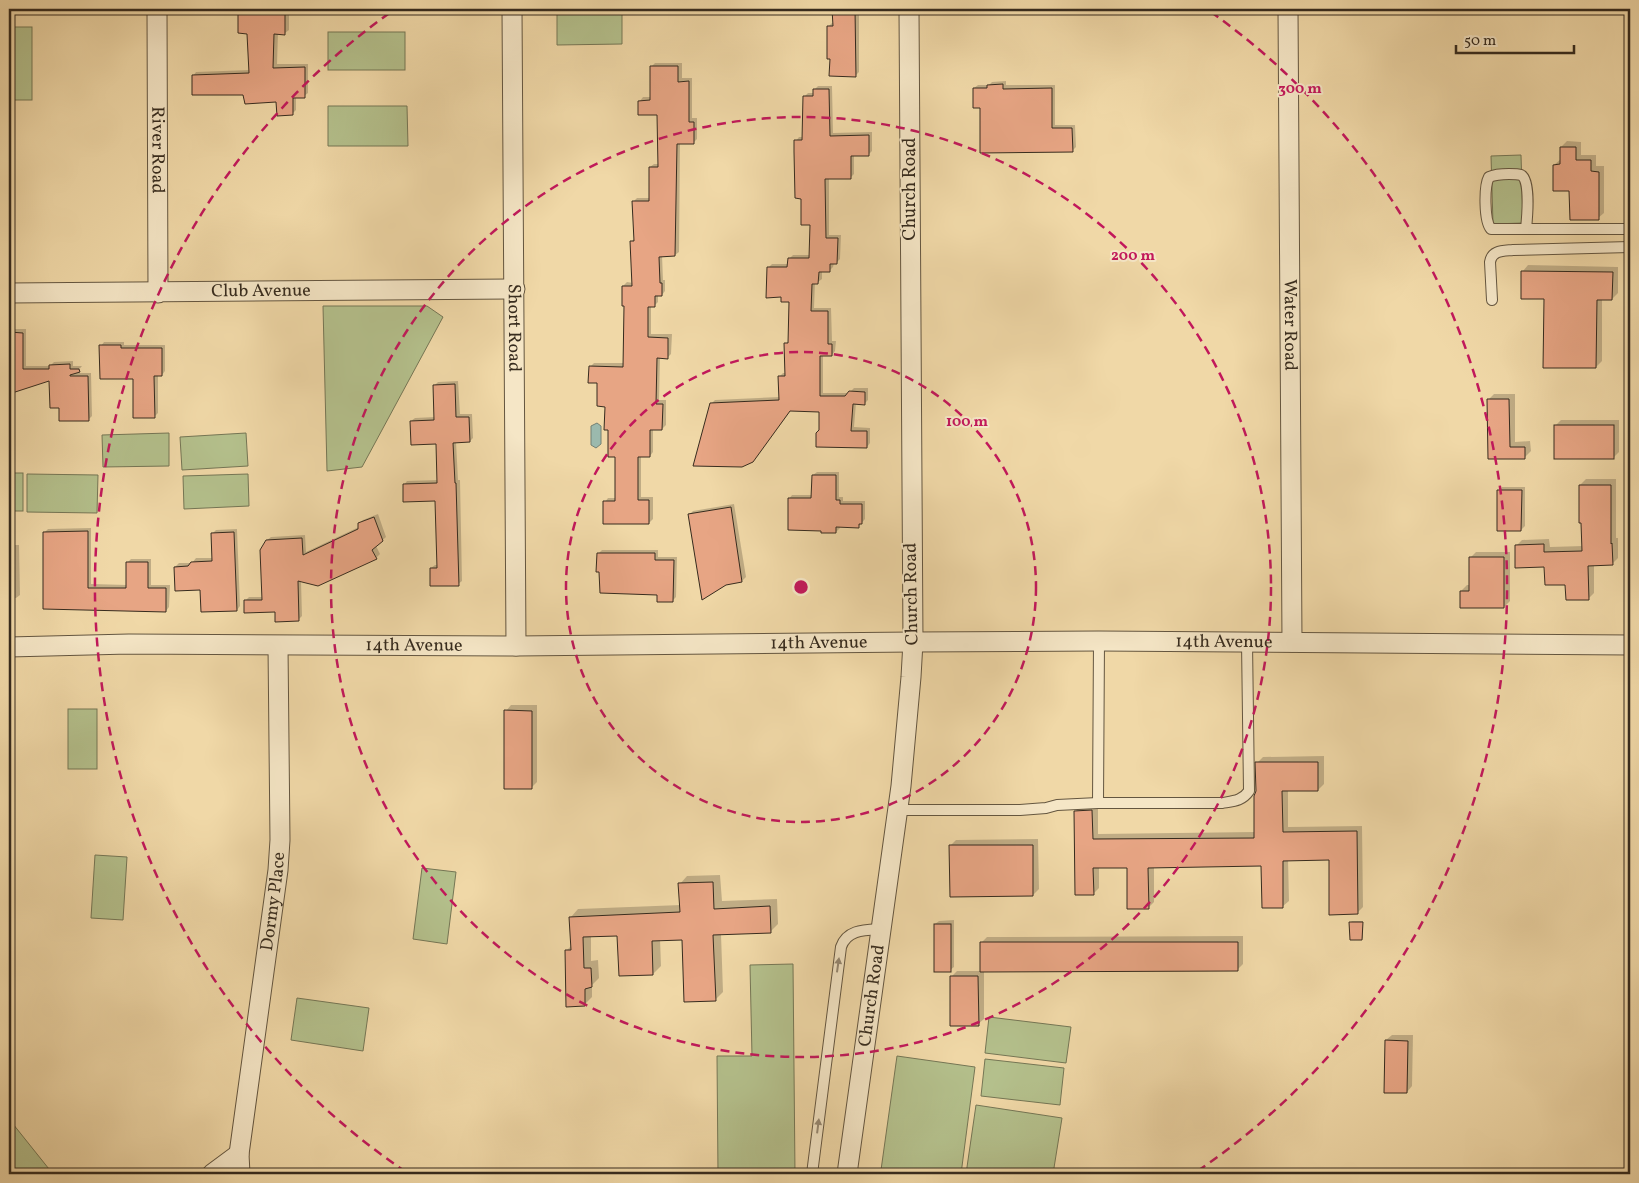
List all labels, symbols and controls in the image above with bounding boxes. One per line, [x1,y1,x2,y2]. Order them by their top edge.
scale bar [1456,22,1574,54]
text: 50 m [1464,31,1496,52]
text: 300 m [1278,79,1322,100]
street label: River Road [145,106,170,194]
street label: Church Road [898,138,923,240]
text: 200 m [1111,246,1155,267]
street label: Club Avenue [211,278,311,304]
street label: Water Road [1277,279,1303,371]
street label: Short Road [501,284,527,372]
text: 100 m [946,412,989,433]
street label: Church Road [899,542,925,646]
centre of rings [792,578,810,596]
street label: 14th Avenue [1175,629,1273,655]
street label: 14th Avenue [770,630,868,656]
street label: 14th Avenue [365,633,463,658]
street label: Dormy Place [255,851,292,952]
street label: Church Road [852,943,891,1048]
one-way arrow [834,956,842,972]
one-way arrow [814,1118,822,1134]

